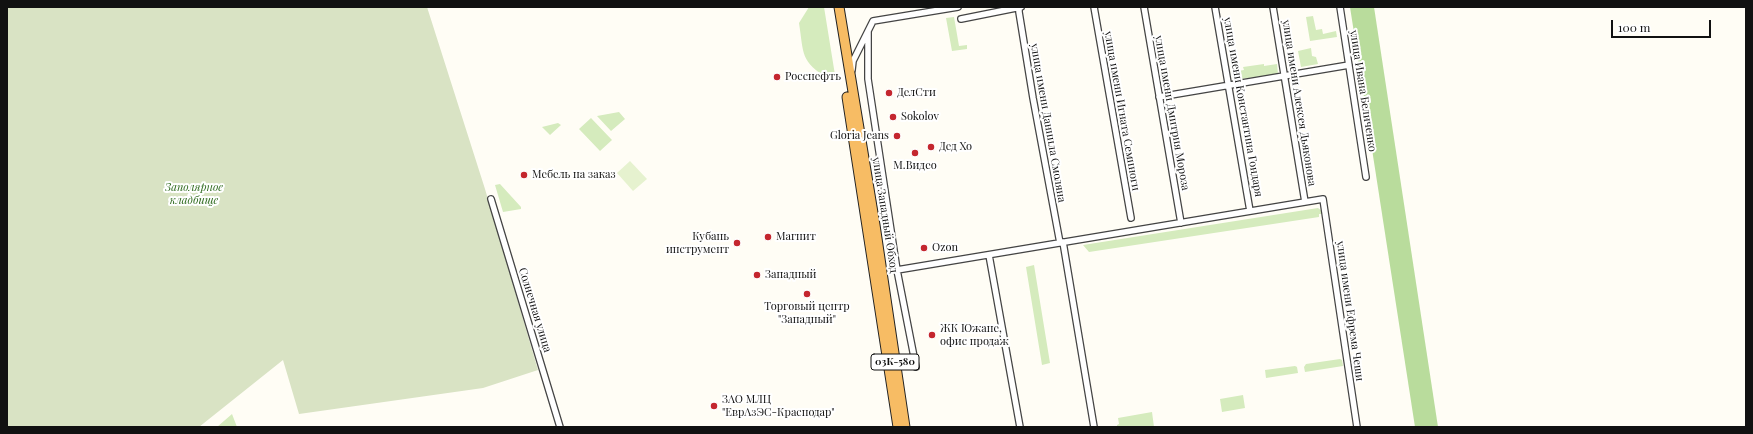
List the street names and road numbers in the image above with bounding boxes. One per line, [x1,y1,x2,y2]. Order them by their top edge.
street label: улица имени Константина Гондаря [1221,16,1265,198]
street label: улица имени Алексея Дьяконова [1279,19,1319,187]
street label: улица Ивана Беличенко [1347,29,1379,153]
street label: улица имени Игната Семиноги [1101,30,1143,192]
street label: улица имени Дмитрия Мороза [1152,35,1192,191]
street label: улица имени Даниила Смоляна [1027,42,1069,204]
street label: улица Западный Обход [869,156,901,274]
street label: улица имени Ефрема Чеши [1334,240,1366,382]
street label: Солнечная улица [516,266,554,354]
road number: 03К-580 [871,354,919,370]

